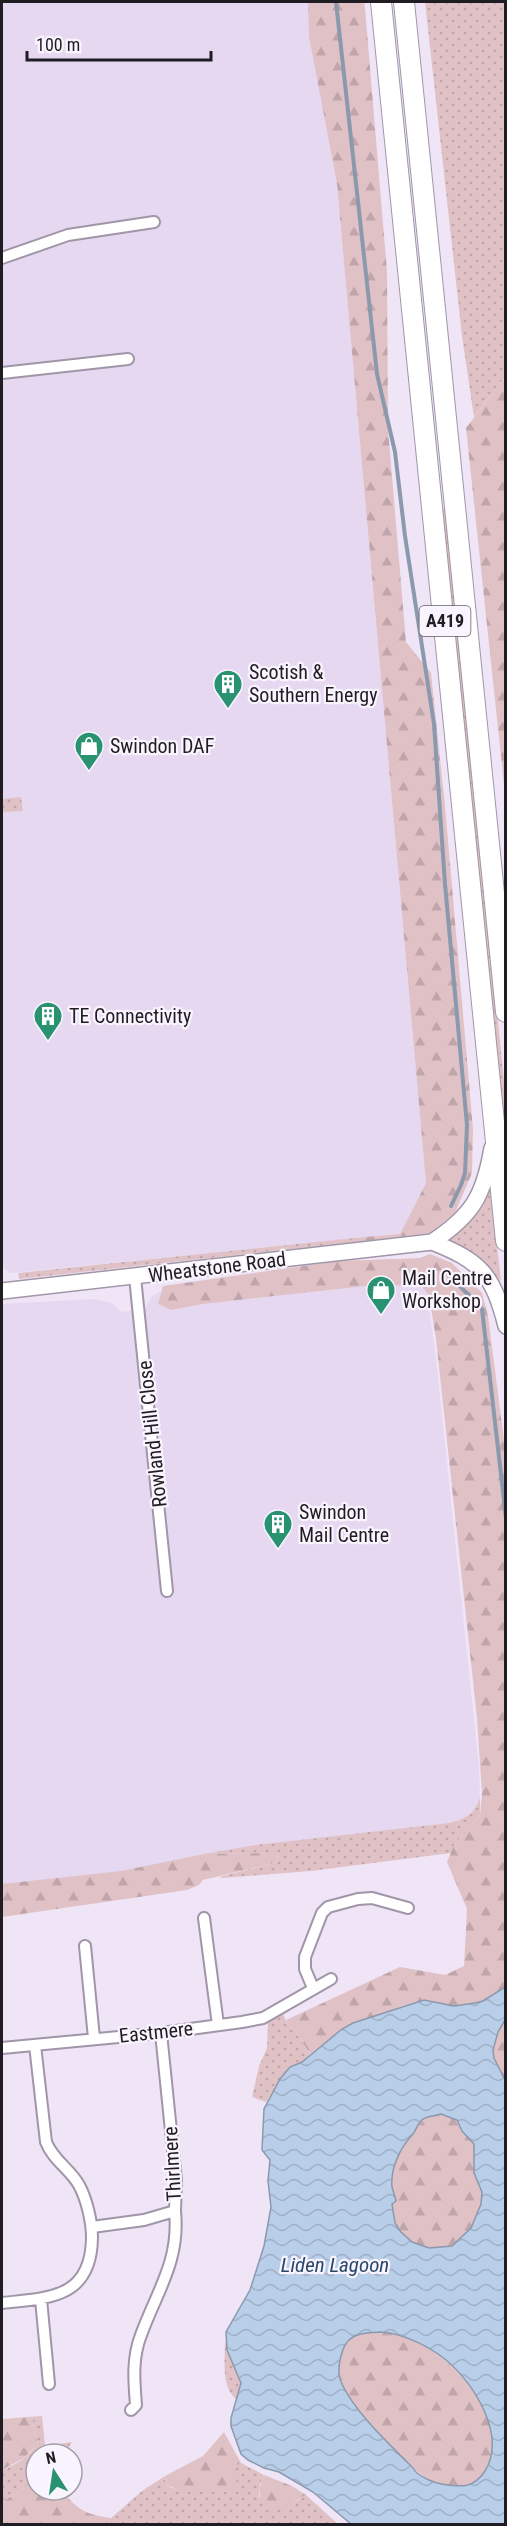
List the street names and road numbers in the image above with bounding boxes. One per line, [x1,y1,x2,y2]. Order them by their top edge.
road number: A419 [420,606,470,636]
street label: Wheatstone Road [147,1247,287,1287]
street label: Rowland Hill Close [132,1360,172,1508]
street label: Eastmere [118,2016,194,2048]
street label: Thirlmere [158,2126,186,2202]

